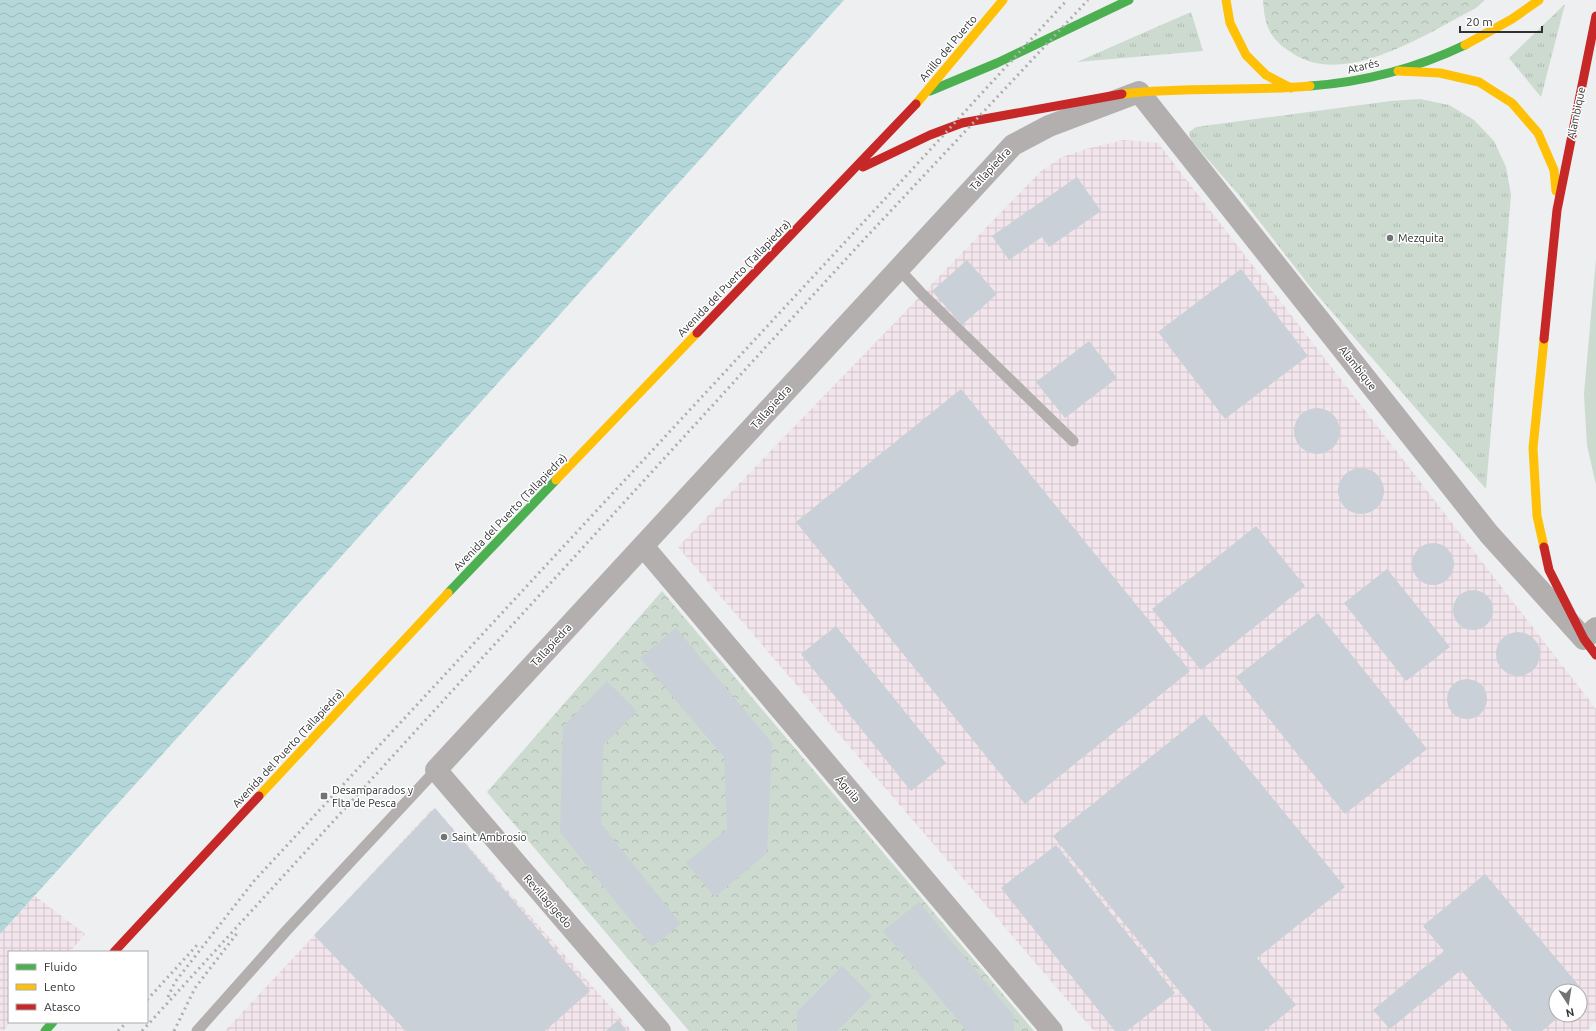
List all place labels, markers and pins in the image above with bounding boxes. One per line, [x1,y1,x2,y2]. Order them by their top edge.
place label: Mezquita [1398,232,1444,244]
marker: Mezquita [1385,233,1395,243]
place label: Desamparados y Flta de Pesca [332,784,414,809]
marker: Desamparados y Flta de Pesca [319,791,329,801]
place label: Saint Ambrosio [452,831,527,843]
marker: Saint Ambrosio [439,832,449,842]

